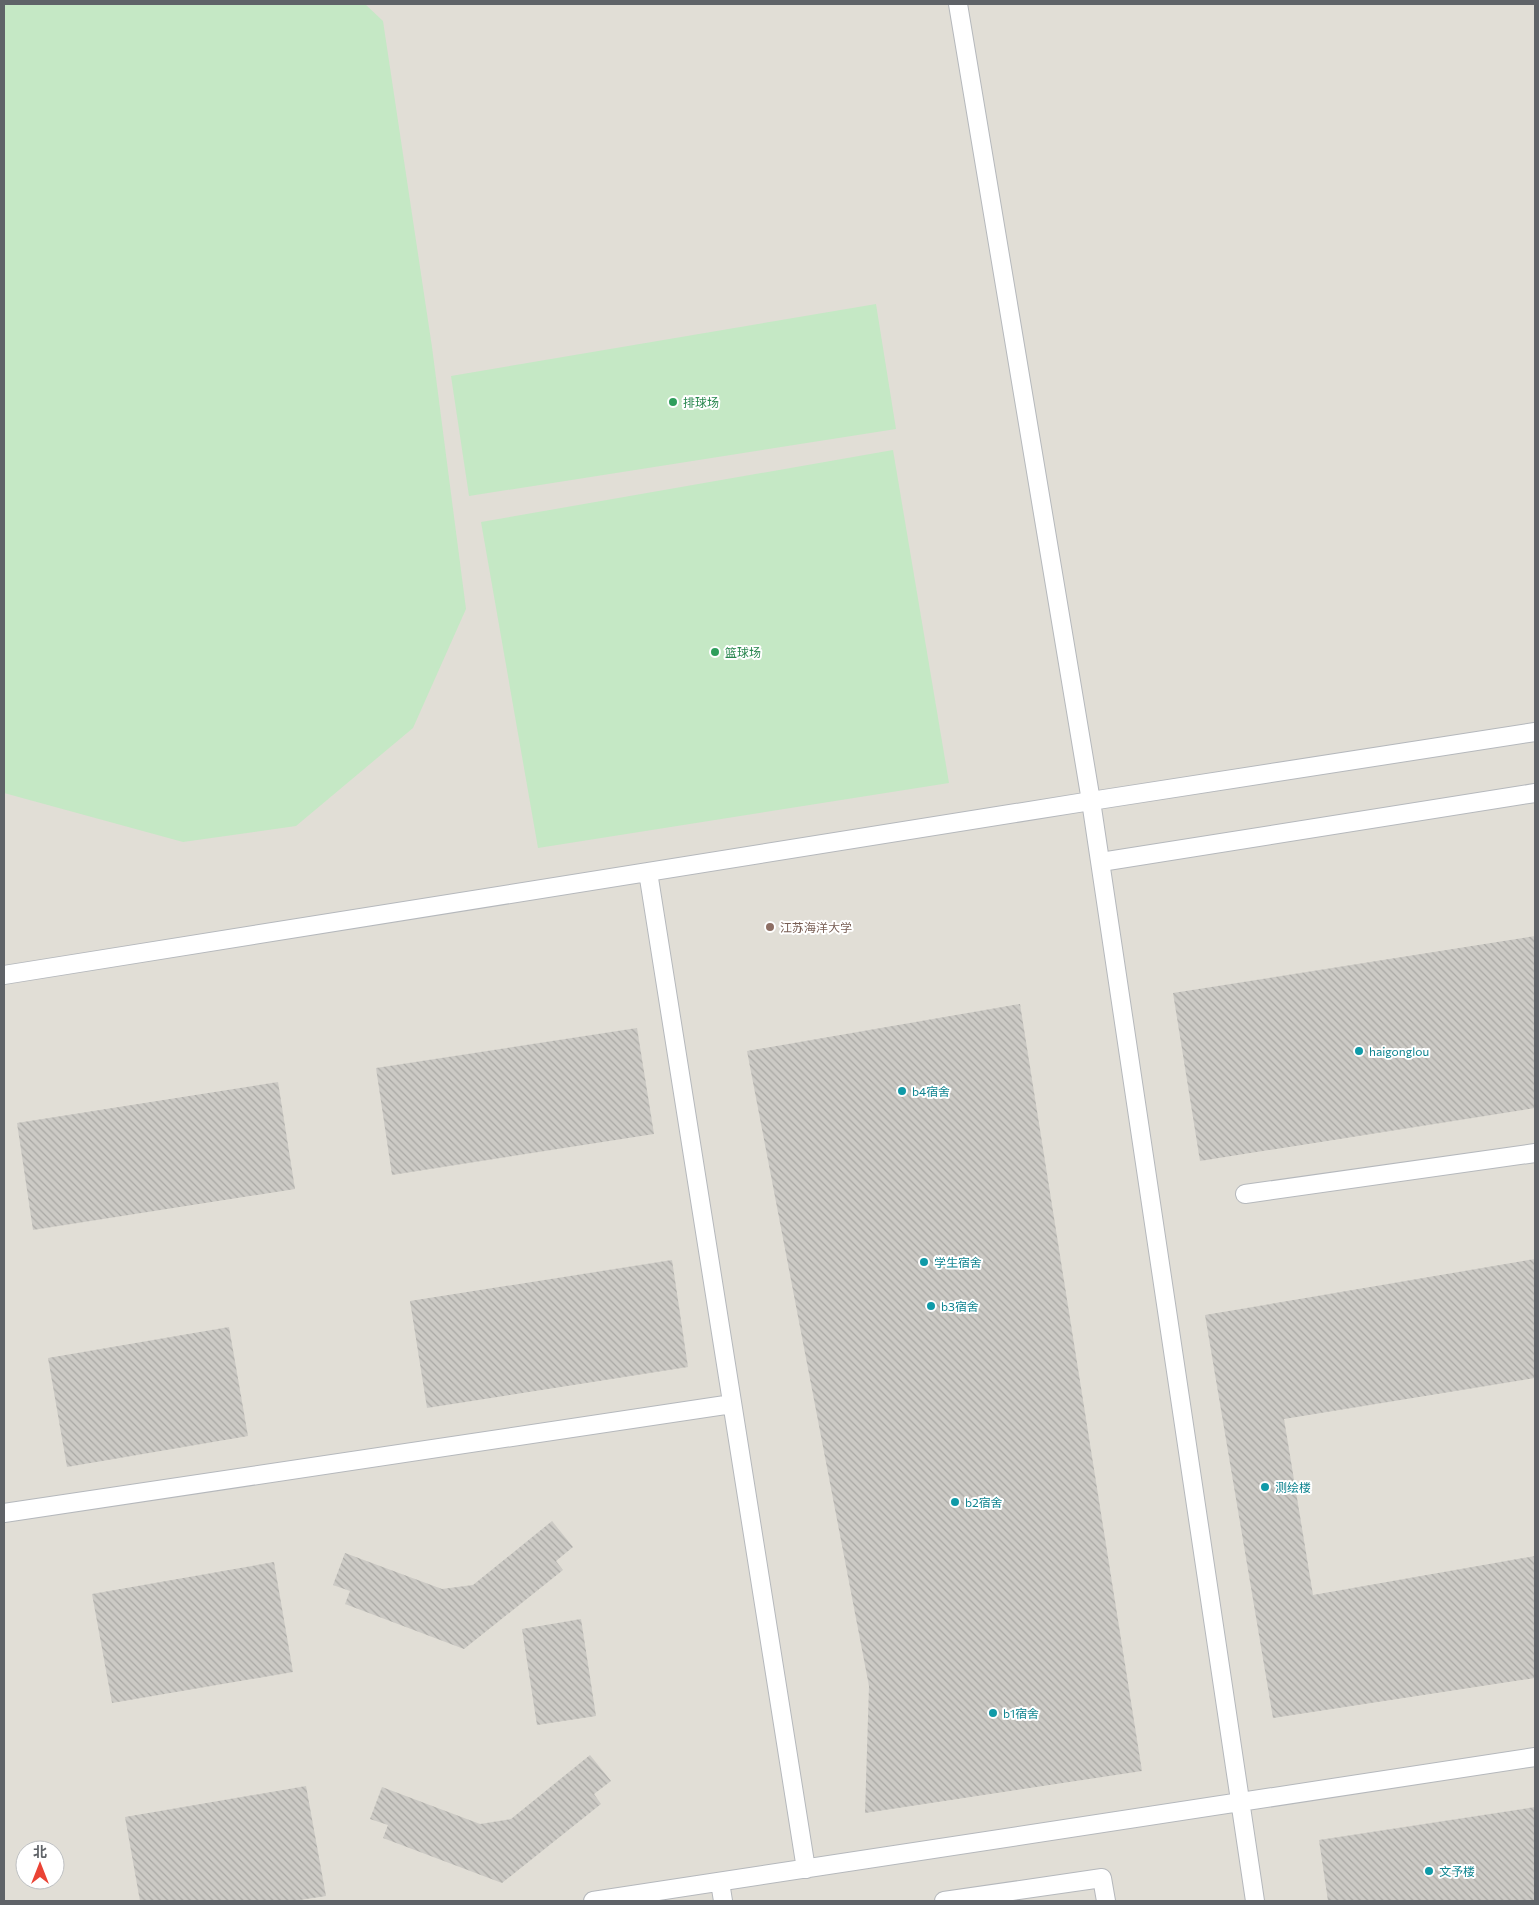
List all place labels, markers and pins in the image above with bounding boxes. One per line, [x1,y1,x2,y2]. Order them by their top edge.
place label: 排球场 [683,395,719,409]
marker: 排球场 [667,396,679,408]
place label: 篮球场 [725,645,761,659]
marker: 篮球场 [709,646,721,658]
place label: 江苏海洋大学 [780,920,852,934]
marker: 江苏海洋大学 [764,921,776,933]
place label: haigonglou [1369,1044,1429,1058]
marker: haigonglou [1353,1045,1365,1057]
place label: b4宿舍 [912,1084,950,1098]
marker: b4宿舍 [896,1085,908,1097]
place label: 学生宿舍 [934,1255,982,1269]
marker: 学生宿舍 [918,1256,930,1268]
place label: b3宿舍 [941,1299,979,1313]
marker: b3宿舍 [925,1300,937,1312]
place label: 测绘楼 [1275,1480,1311,1494]
marker: 测绘楼 [1259,1481,1271,1493]
place label: b2宿舍 [965,1495,1003,1509]
marker: b2宿舍 [949,1496,961,1508]
place label: b1宿舍 [1003,1706,1039,1720]
marker: b1宿舍 [987,1707,999,1719]
place label: 文予楼 [1439,1864,1475,1878]
marker: 文予楼 [1423,1865,1435,1877]

